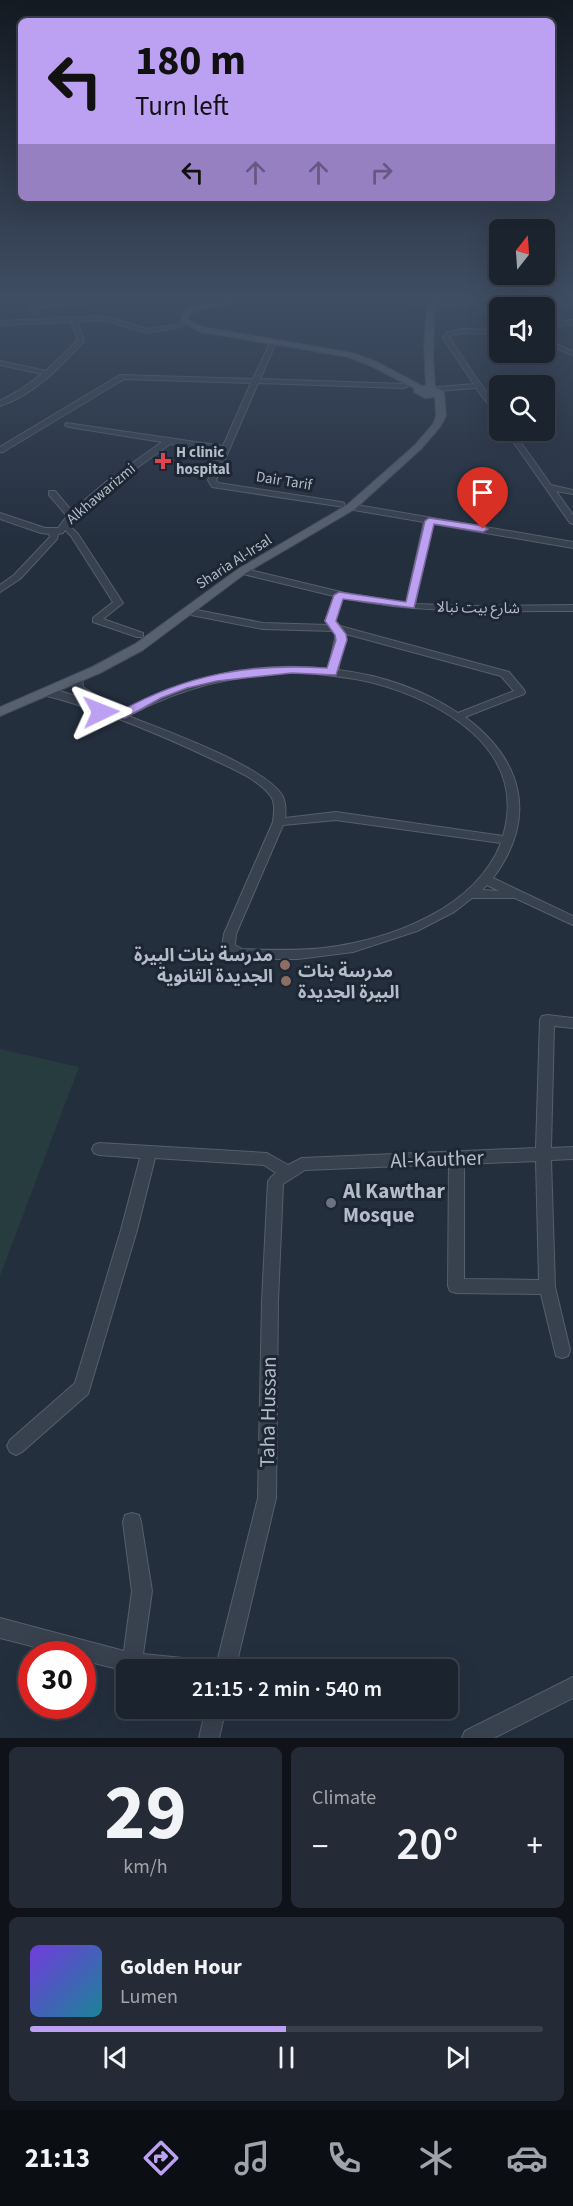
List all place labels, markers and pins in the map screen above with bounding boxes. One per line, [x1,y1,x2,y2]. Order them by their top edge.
place label: H clinic hospital [176,442,231,480]
marker: H clinic hospital [154,452,172,470]
pin [457,467,508,529]
place label: مدرسة بنات البيرة الجديدة الثانوية [134,943,273,989]
marker: مدرسة بنات البيرة الجديدة الثانوية [278,958,292,972]
place label: مدرسة بنات البيرة الجديدة [298,959,400,1005]
marker: مدرسة بنات البيرة الجديدة [279,974,293,988]
place label: Al Kawthar Mosque [342,1176,446,1230]
marker: Al Kawthar Mosque [324,1196,338,1210]

